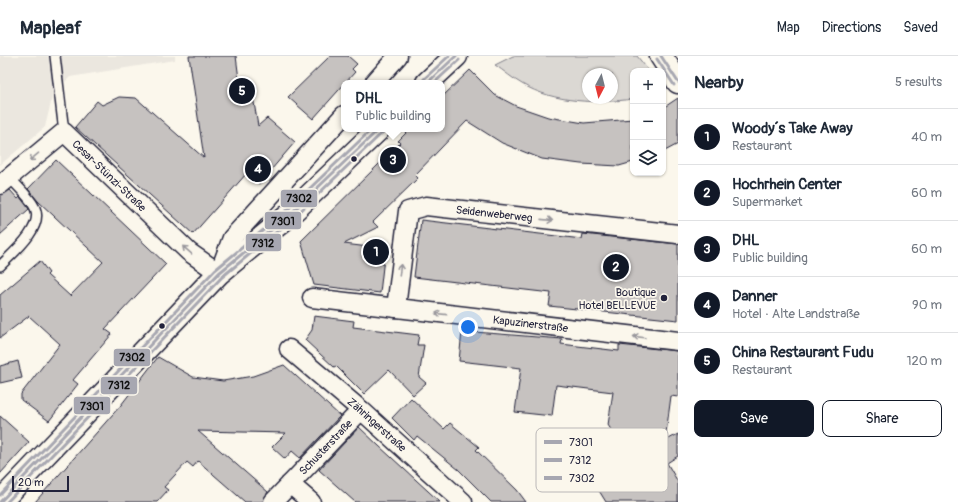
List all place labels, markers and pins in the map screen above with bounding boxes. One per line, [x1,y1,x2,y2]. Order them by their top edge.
pin: 5 [229,76,255,106]
pin: 3 [380,145,406,175]
pin: 4 [245,154,271,184]
unlabelled marker [349,154,359,164]
pin: 1 [363,237,389,267]
pin: 2 [603,252,629,282]
place label: Boutique Hotel BELLEVUE [579,286,657,312]
marker: Boutique Hotel BELLEVUE [659,293,669,303]
unlabelled marker [157,321,167,331]

